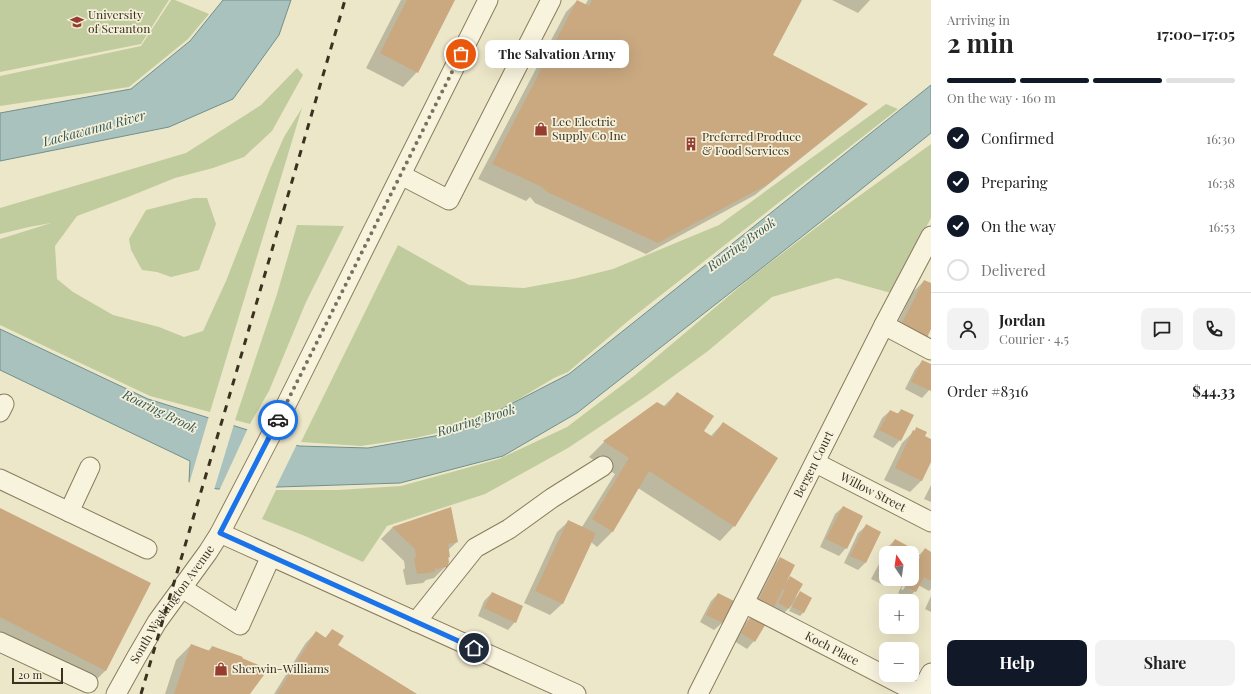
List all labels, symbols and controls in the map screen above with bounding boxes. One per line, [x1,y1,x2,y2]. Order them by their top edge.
place label: University of Scranton [88,6,150,36]
text: Arriving in [947,11,1010,28]
school or university icon: University of Scranton [69,14,85,30]
text: 17:00–17:05 [1156,24,1235,44]
text: 2 min [947,25,1014,60]
pin [444,37,478,71]
callout: The Salvation Army [485,40,629,68]
icon: bag [450,43,472,65]
text: The Salvation Army [498,45,616,62]
text: On the way · 160 m [947,89,1056,106]
water label: Lackawanna River [40,106,147,150]
place label: Lee Electric Supply Co Inc [552,113,627,143]
shop icon: Lee Electric Supply Co Inc [533,121,549,137]
icon: check [947,127,969,149]
place label: Preferred Produce & Food Services [702,128,801,158]
text: Confirmed [981,128,1054,148]
text: 16:30 [1206,130,1235,147]
building icon: Preferred Produce & Food Services [683,136,699,152]
icon: check [947,171,969,193]
text: Preparing [981,172,1048,192]
text: 16:38 [1207,174,1235,191]
water label: Roaring Brook [702,213,779,275]
icon: check [947,215,969,237]
text: On the way [981,216,1056,236]
text: 16:53 [1209,218,1235,235]
text: Delivered [981,260,1046,280]
button: person [947,308,989,350]
button: chat [1141,308,1183,350]
button: phone [1193,308,1235,350]
text: Jordan [999,310,1045,330]
text: Courier · 4.5 [999,330,1069,347]
text: Order #8316 [947,381,1028,401]
text: $44.33 [1192,381,1235,401]
water label: Roaring Brook [119,385,201,436]
water label: Roaring Brook [434,399,517,440]
courier [258,400,298,440]
icon: car [267,409,289,431]
street label: Bergen Court [789,427,837,500]
street label: Willow Street [837,467,910,515]
street label: South Washington Avenue [126,542,217,666]
north arrow [879,546,919,586]
map controls [879,546,919,682]
button: + [879,594,919,634]
street label: Koch Place [803,627,862,668]
pin [457,631,491,665]
icon: home [463,637,485,659]
button: Help [947,640,1087,686]
button: Share [1095,640,1235,686]
button: − [879,642,919,682]
place label: Sherwin-Williams [232,660,329,676]
shop icon: Sherwin-Williams [213,661,229,677]
scale bar [12,666,63,685]
text: 20 m [18,667,42,682]

